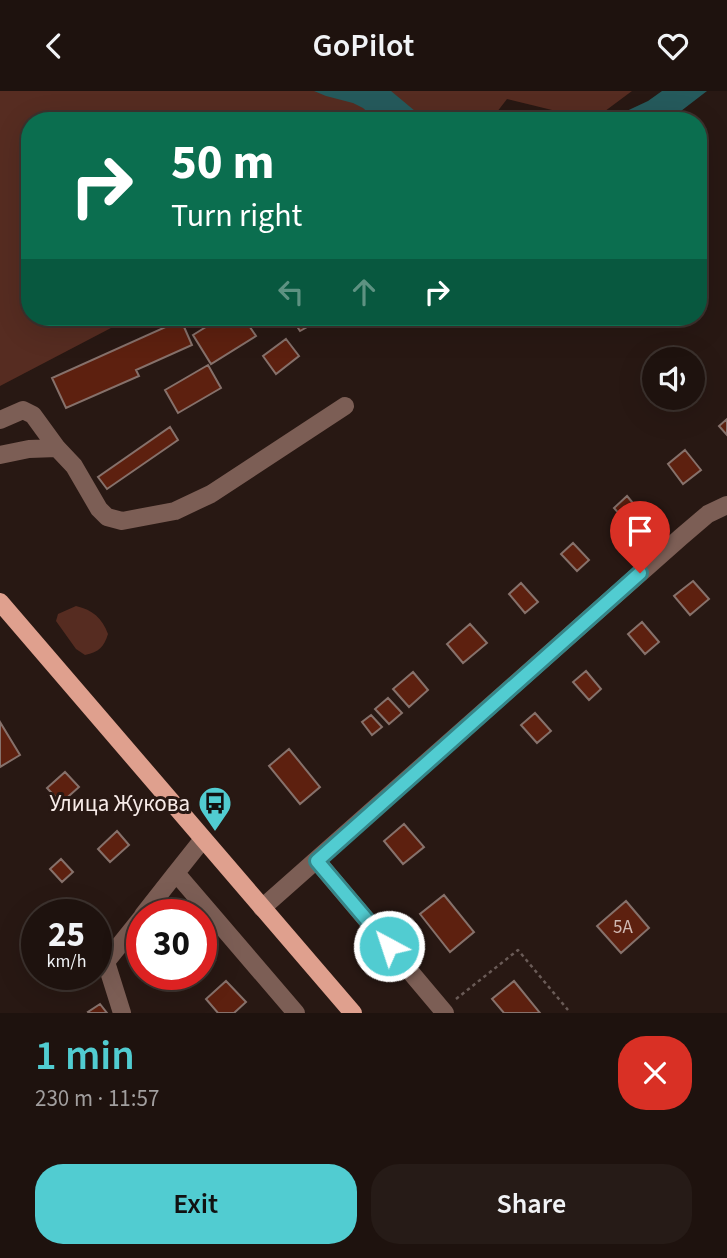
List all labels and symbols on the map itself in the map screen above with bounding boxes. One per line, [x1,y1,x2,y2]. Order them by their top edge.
pin [610,501,670,573]
bus stop icon: Улица Жукова [196,784,234,833]
place label: Улица Жукова [50,787,190,820]
speed limit sign: 30 [126,899,217,990]
position arrow [352,909,426,983]
house number: 5А [613,914,634,941]

